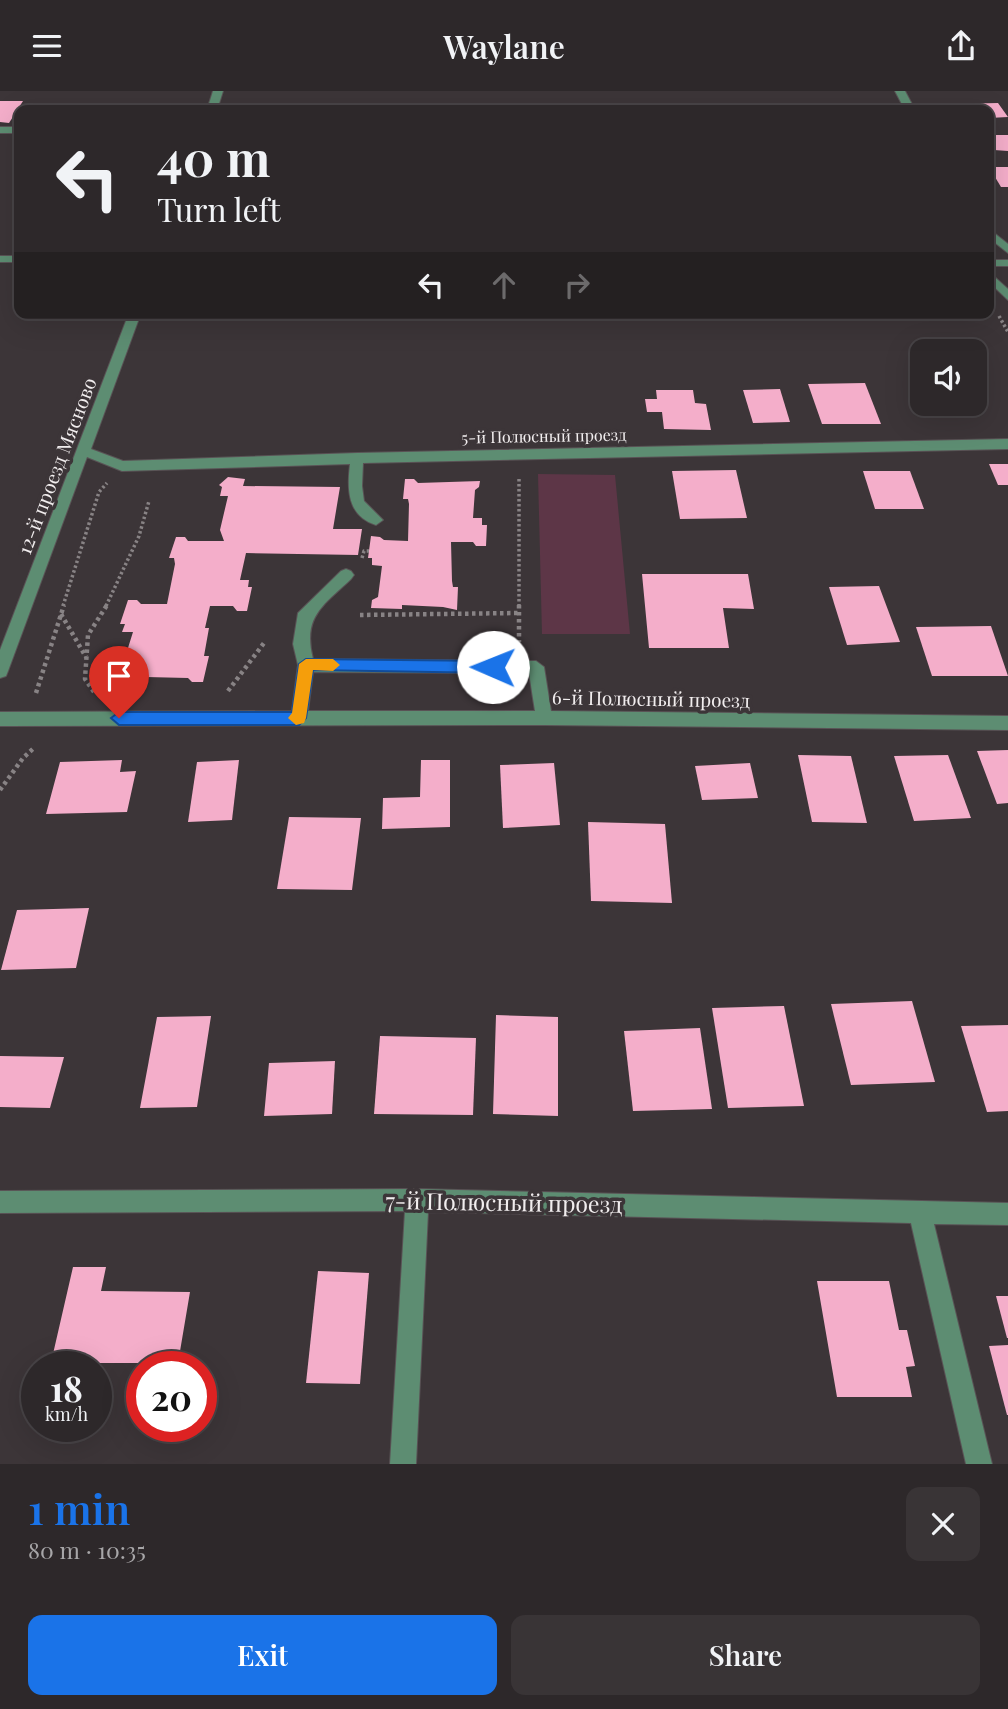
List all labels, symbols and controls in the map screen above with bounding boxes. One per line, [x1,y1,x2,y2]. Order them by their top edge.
text: Waylane [443,24,565,67]
icon: menu [28,27,66,65]
icon: share [942,27,980,65]
text: 40 m [157,124,270,189]
icon: left [42,133,133,224]
text: Turn left [157,187,281,230]
icon: left [412,266,450,304]
icon: ahead [485,266,523,304]
icon: right [558,266,596,304]
map controls [910,339,987,416]
button: sound [910,339,987,416]
street label: 12-й проезд Мясново [10,374,102,558]
street label: 5-й Полюсный проезд [461,424,627,447]
position arrow [456,630,530,704]
pin [89,646,149,718]
icon: arrive [100,657,138,695]
street label: 6-й Полюсный проезд [552,683,750,713]
street label: 7-й Полюсный проезд [385,1184,623,1219]
speed limit sign: 20 [126,1351,217,1442]
text: 18 [50,1364,83,1411]
text: km/h [45,1402,88,1426]
text: 1 min [28,1480,130,1536]
button: close [906,1487,980,1561]
text: 80 m · 10:35 [28,1534,146,1565]
button: Exit [28,1615,497,1695]
button: Share [511,1615,980,1695]

